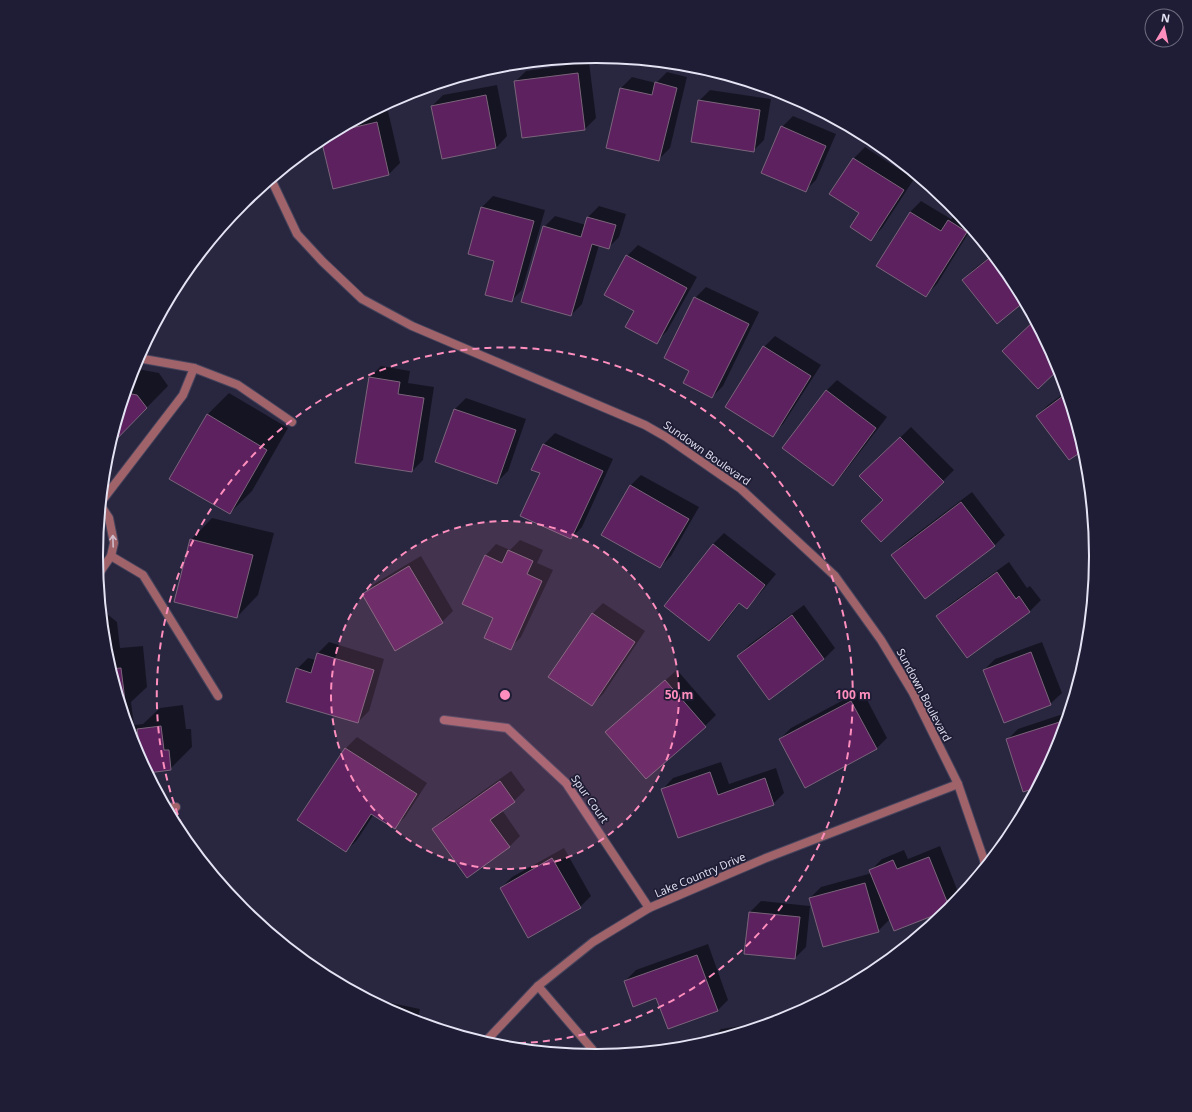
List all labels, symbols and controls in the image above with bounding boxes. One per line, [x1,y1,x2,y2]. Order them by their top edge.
north arrow [1144,8,1184,48]
text: N [1160,10,1171,26]
street label: Sundown Boulevard [661,417,754,488]
one-way arrow [109,535,117,548]
street label: Sundown Boulevard [894,646,955,744]
text: 50 m [665,686,693,703]
text: 100 m [835,686,871,703]
centre of rings [498,688,512,702]
street label: Spur Court [568,772,613,826]
street label: Lake Country Drive [652,849,748,900]

